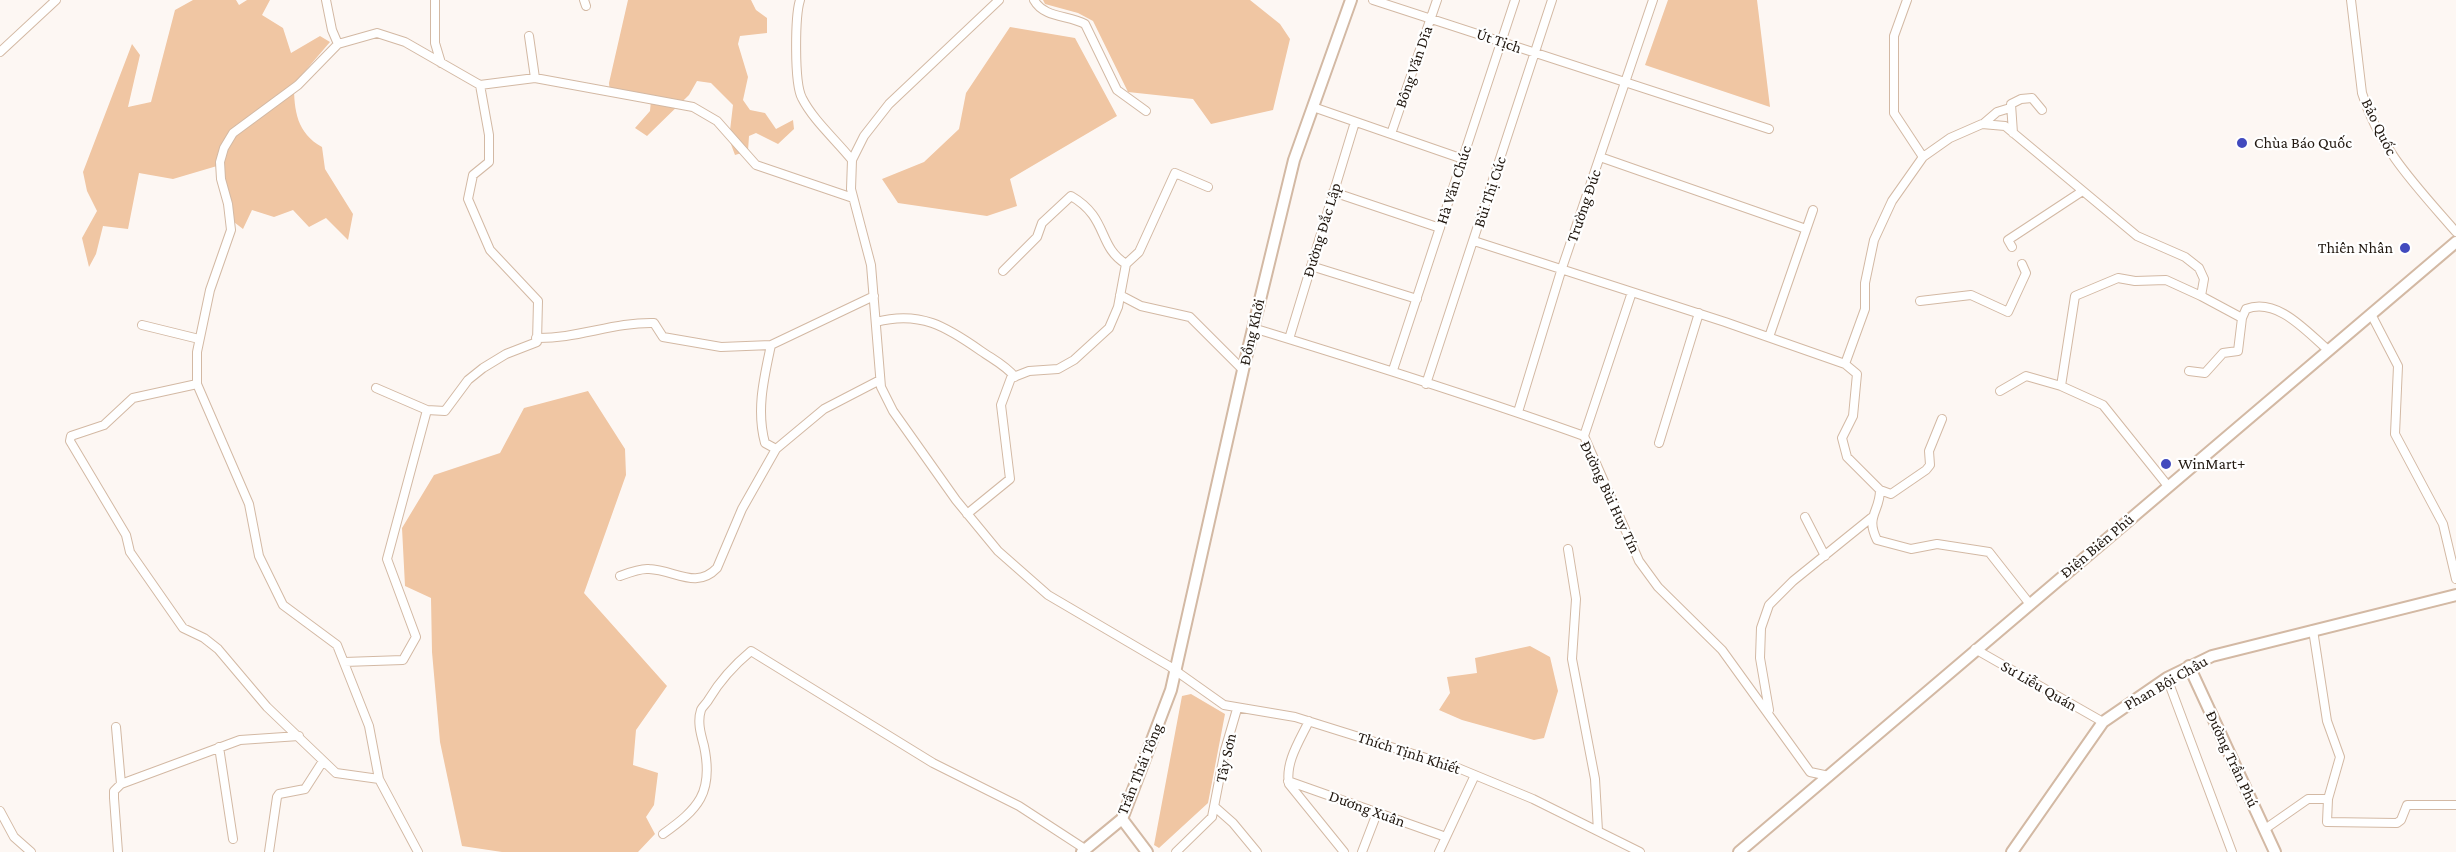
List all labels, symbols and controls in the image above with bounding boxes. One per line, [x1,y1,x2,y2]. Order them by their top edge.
street label: Bông Văn Dĩa [1391,23,1437,111]
street label: Út Tịch [1474,24,1524,58]
street label: Bảo Quốc [2357,95,2401,159]
place label: Chùa Báo Quốc [2254,133,2352,153]
marker: Chùa Báo Quốc [2235,136,2249,150]
street label: Hà Văn Chúc [1432,143,1476,227]
street label: Bùi Thị Cúc [1470,154,1510,230]
street label: Trường Đúc [1563,167,1605,245]
street label: Đường Đắc Lập [1299,180,1345,280]
place label: Thiên Nhân [2318,238,2393,258]
marker: Thiên Nhân [2398,241,2412,255]
street label: Đồng Khởi [1235,297,1269,367]
street label: Đường Bùi Huy Tín [1576,438,1644,556]
place label: WinMart+ [2178,454,2245,474]
marker: WinMart+ [2159,457,2173,471]
street label: Điện Biên Phủ [2056,510,2138,582]
street label: Phan Bội Châu [2121,651,2211,715]
street label: Sư Liễu Quán [1997,656,2081,716]
street label: Đường Trần Phú [2201,708,2263,810]
street label: Trần Thái Tông [1113,720,1167,818]
street label: Thích Tịnh Khiết [1355,727,1463,779]
street label: Tây Sơn [1211,732,1241,784]
street label: Dương Xuân [1326,786,1408,832]

